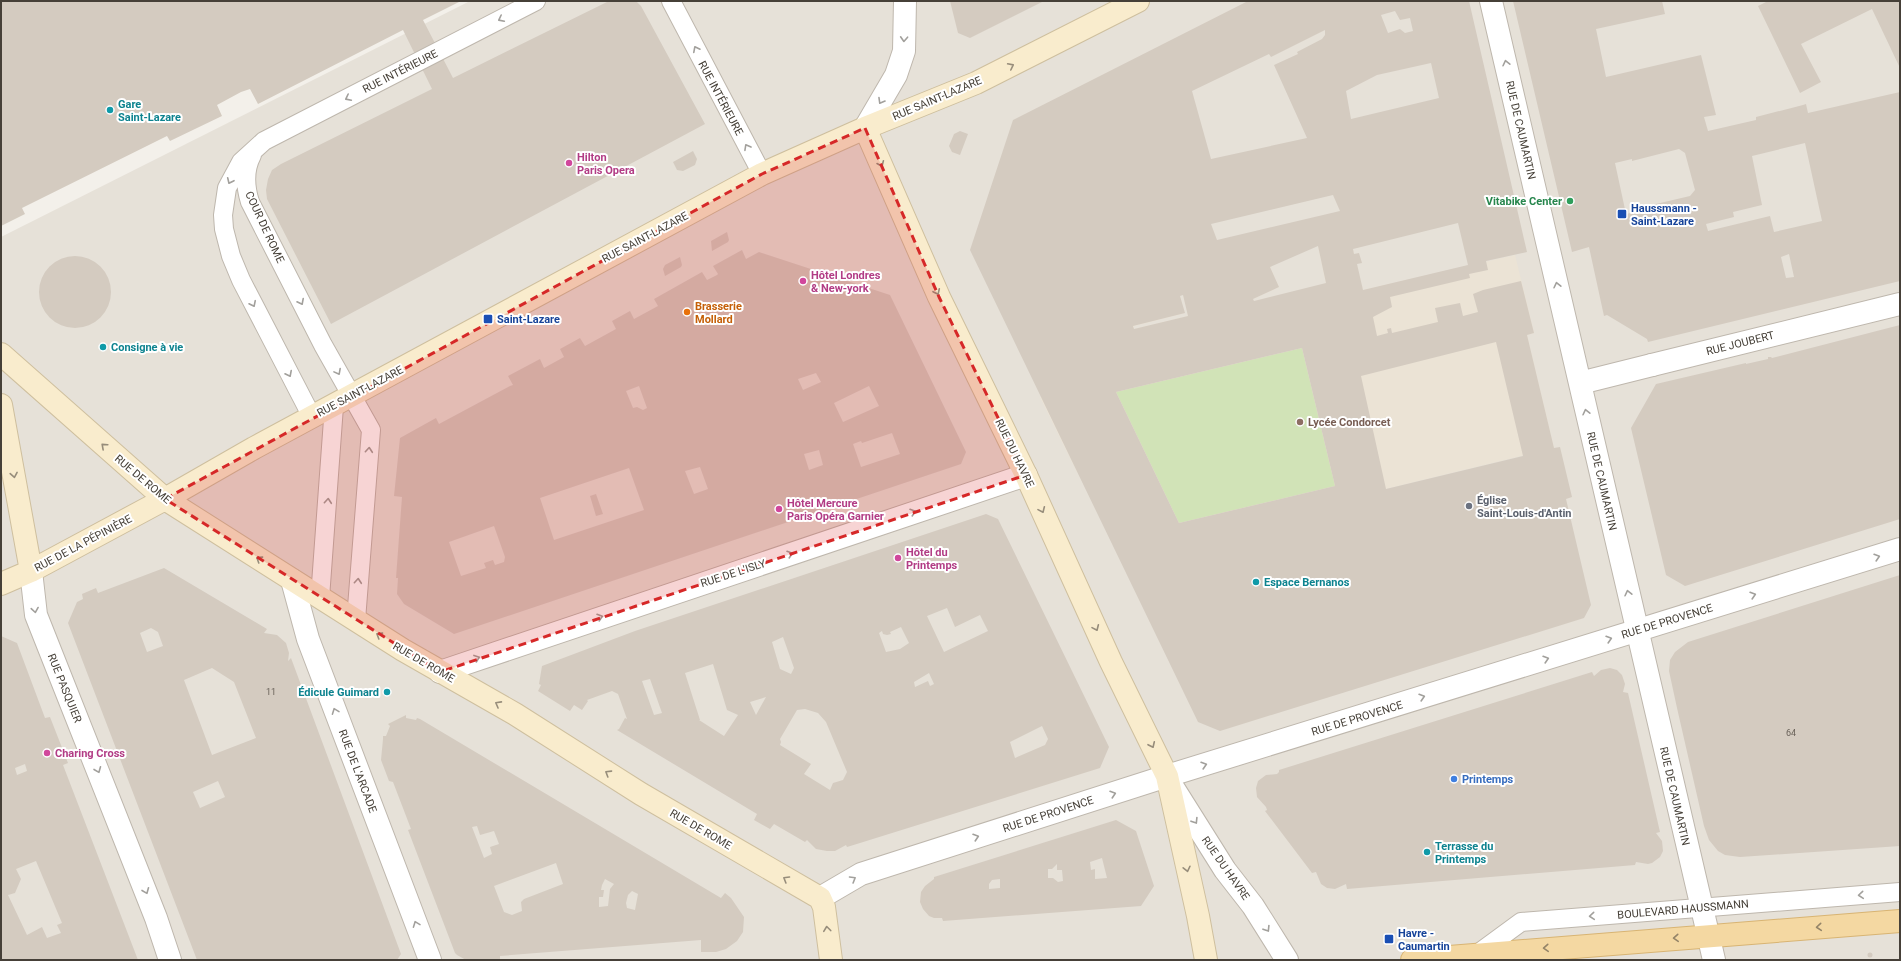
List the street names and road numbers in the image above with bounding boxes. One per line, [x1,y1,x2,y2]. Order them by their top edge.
street label: RUE INTÉRIEURE [360,47,440,96]
street label: RUE INTÉRIEURE [695,59,746,138]
street label: RUE SAINT-LAZARE [891,74,984,123]
street label: RUE DE CAUMARTIN [1503,79,1538,181]
street label: COUR DE ROME [242,189,287,265]
street label: RUE SAINT-LAZARE [600,209,691,266]
street label: RUE JOUBERT [1705,329,1776,358]
street label: RUE SAINT-LAZARE [315,363,406,420]
street label: RUE DU HAVRE [992,417,1037,490]
street label: RUE DE CAUMARTIN [1584,430,1619,532]
street label: RUE DE ROME [112,452,173,507]
street label: RUE DE LA PÉPINIÈRE [32,512,134,575]
street label: RUE DE L'ISLY [699,557,768,590]
street label: RUE DE PROVENCE [1620,601,1714,642]
street label: RUE DE ROME [390,639,457,685]
street label: RUE PASQUIER [45,652,84,725]
street label: RUE DE PROVENCE [1310,698,1404,739]
street label: RUE DE L'ARCADE [336,728,379,815]
street label: RUE DE CAUMARTIN [1657,745,1692,847]
street label: RUE DE PROVENCE [1001,794,1095,835]
street label: RUE DE ROME [667,806,734,852]
street label: RUE DU HAVRE [1199,834,1252,903]
street label: BOULEVARD HAUSSMANN [1617,897,1749,922]

